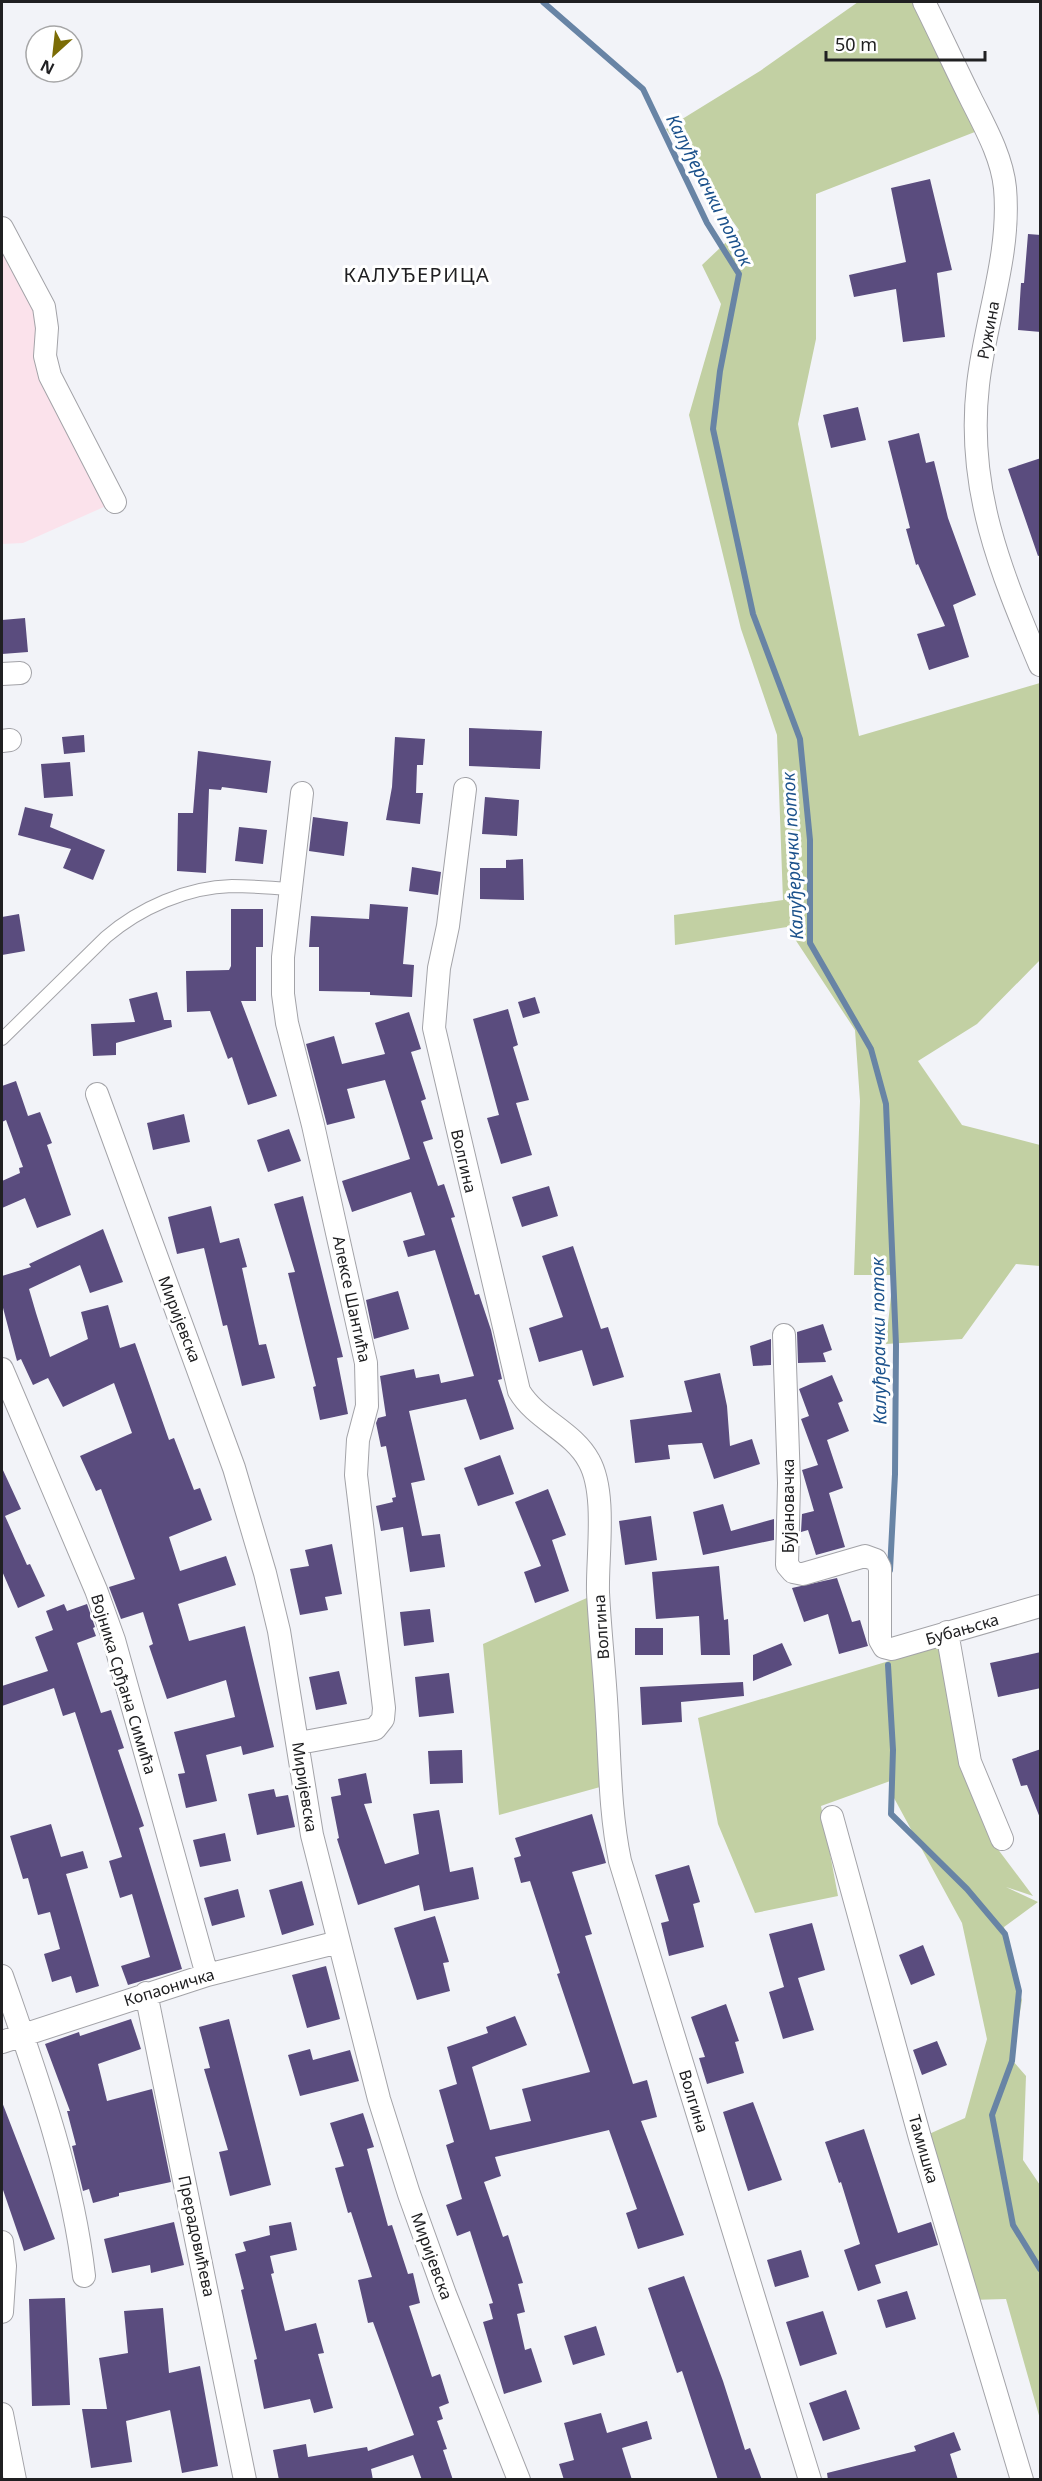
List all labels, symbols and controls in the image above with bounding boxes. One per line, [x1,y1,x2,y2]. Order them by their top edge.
north arrow [24,24,84,84]
scale bar [826,24,985,62]
text: 50 m [835,32,877,56]
text: N [36,55,58,80]
water label: Калуђерачки поток [661,110,759,271]
district label: КАЛУЂЕРИЦА [344,261,490,288]
street label: Ружина [972,299,1004,361]
water label: Калуђерачки поток [776,771,808,940]
street label: Волгина [446,1127,482,1195]
street label: Алексе Шантића [328,1234,376,1364]
water label: Калуђерачки поток [865,1256,891,1425]
street label: Миријевска [153,1273,207,1365]
street label: Бујановачка [777,1459,799,1553]
street label: Војника Срђана Симића [86,1591,162,1777]
street label: Волгина [588,1594,614,1660]
street label: Бубањска [923,1608,1001,1650]
street label: Миријевска [287,1740,323,1834]
street label: Копаоничка [121,1963,217,2011]
street label: Волгина [674,2067,714,2135]
street label: Тамишка [904,2112,944,2186]
street label: Прерадовићева [173,2173,221,2299]
street label: Миријевска [406,2209,458,2303]

